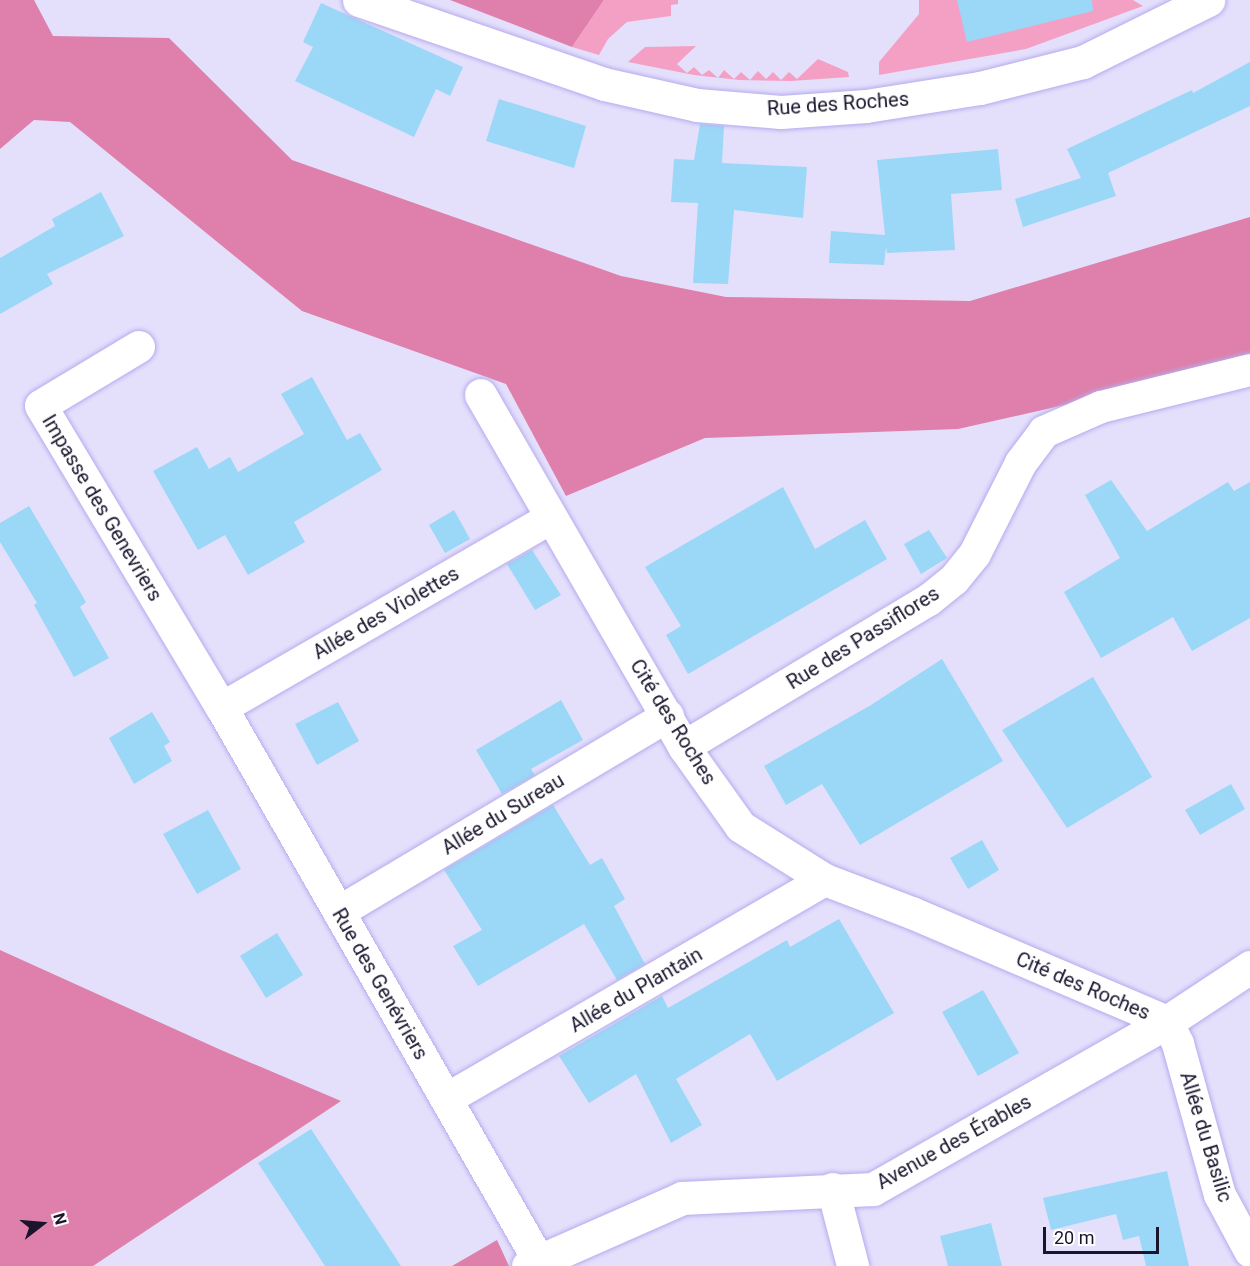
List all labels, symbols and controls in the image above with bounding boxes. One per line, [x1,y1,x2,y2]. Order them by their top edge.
street label: Rue des Roches [766,87,910,121]
street label: Impasse des Genevriers [37,410,167,606]
street label: Allée des Violettes [309,561,463,665]
street label: Rue des Passiflores [782,581,944,695]
street label: Cité des Roches [625,655,721,789]
street label: Allée du Sureau [438,768,568,860]
street label: Rue des Genévriers [327,904,433,1064]
street label: Allée du Plantain [566,942,706,1038]
street label: Cité des Roches [1012,947,1154,1025]
street label: Allée du Basilic [1175,1069,1237,1205]
street label: Avenue des Érables [872,1090,1036,1194]
north arrow [12,1194,72,1254]
text: N [49,1211,70,1227]
scale bar [1046,1215,1162,1253]
text: 20 m [1054,1227,1094,1248]

